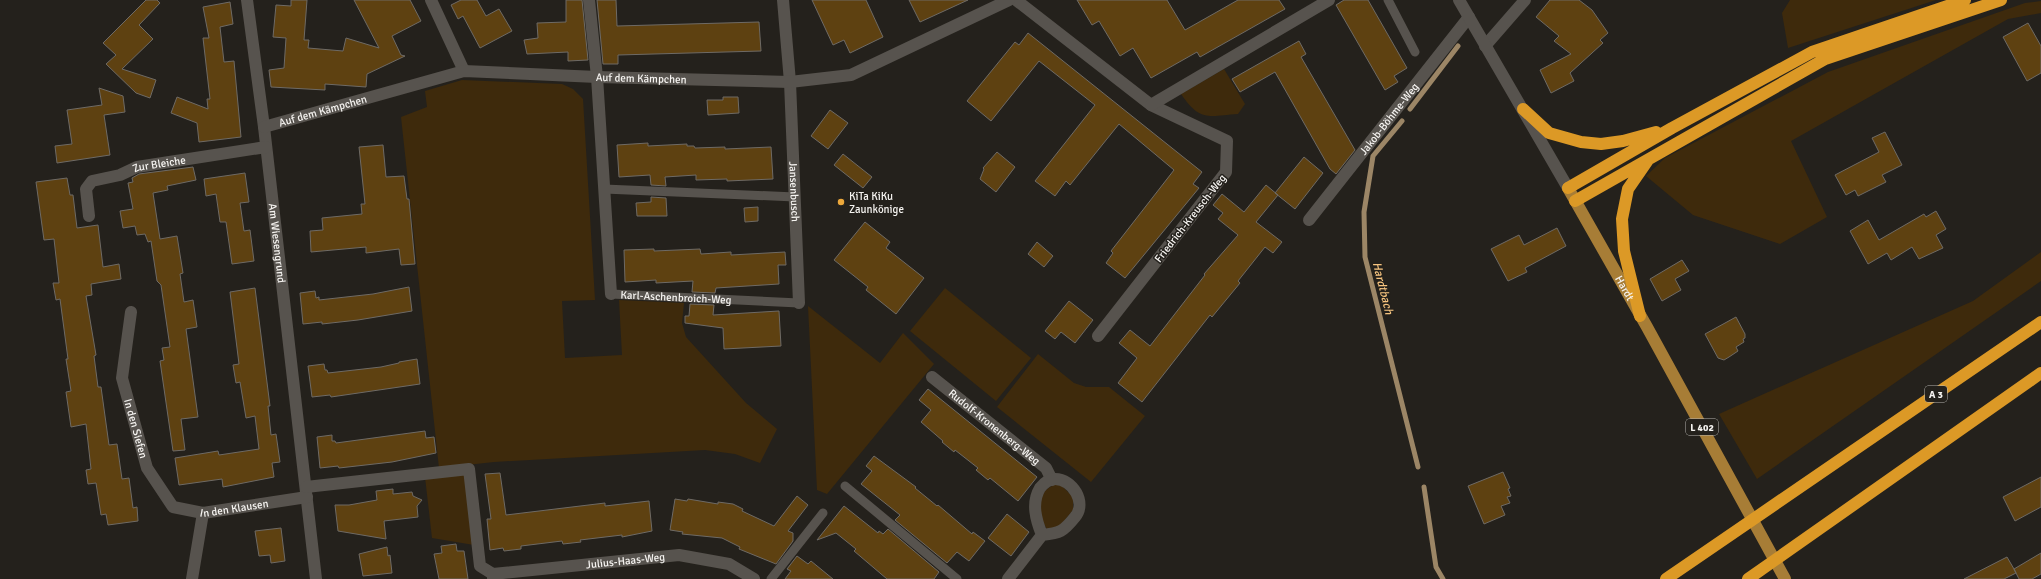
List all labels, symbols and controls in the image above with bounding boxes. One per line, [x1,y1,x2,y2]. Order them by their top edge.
street label: Auf dem Kämpchen [596,71,687,86]
street label: Jakob-Böhme-Weg [1357,80,1422,157]
street label: Auf dem Kämpchen [277,93,368,130]
street label: Zur Bleiche [131,154,187,175]
street label: Jansenbusch [786,161,802,222]
street label: Friedrich-Kreusch-Weg [1152,171,1229,265]
place label: KiTa KiKu Zaunkönige [849,190,904,216]
marker: KiTa KiKu Zaunkönige [836,197,846,207]
street label: Am Wiesengrund [266,203,288,284]
water label: Hardtbach [1369,260,1396,316]
street label: Hardt [1612,273,1637,303]
street label: Karl-Aschenbroich-Weg [620,288,732,307]
road number: A 3 [1925,386,1947,402]
street label: Rudolf-Kronenberg-Weg [946,387,1043,468]
street label: In den Siefen [121,397,150,460]
road number: L 402 [1686,419,1718,435]
street label: In den Klausen [199,497,269,520]
street label: Julius-Haas-Weg [585,550,666,571]

